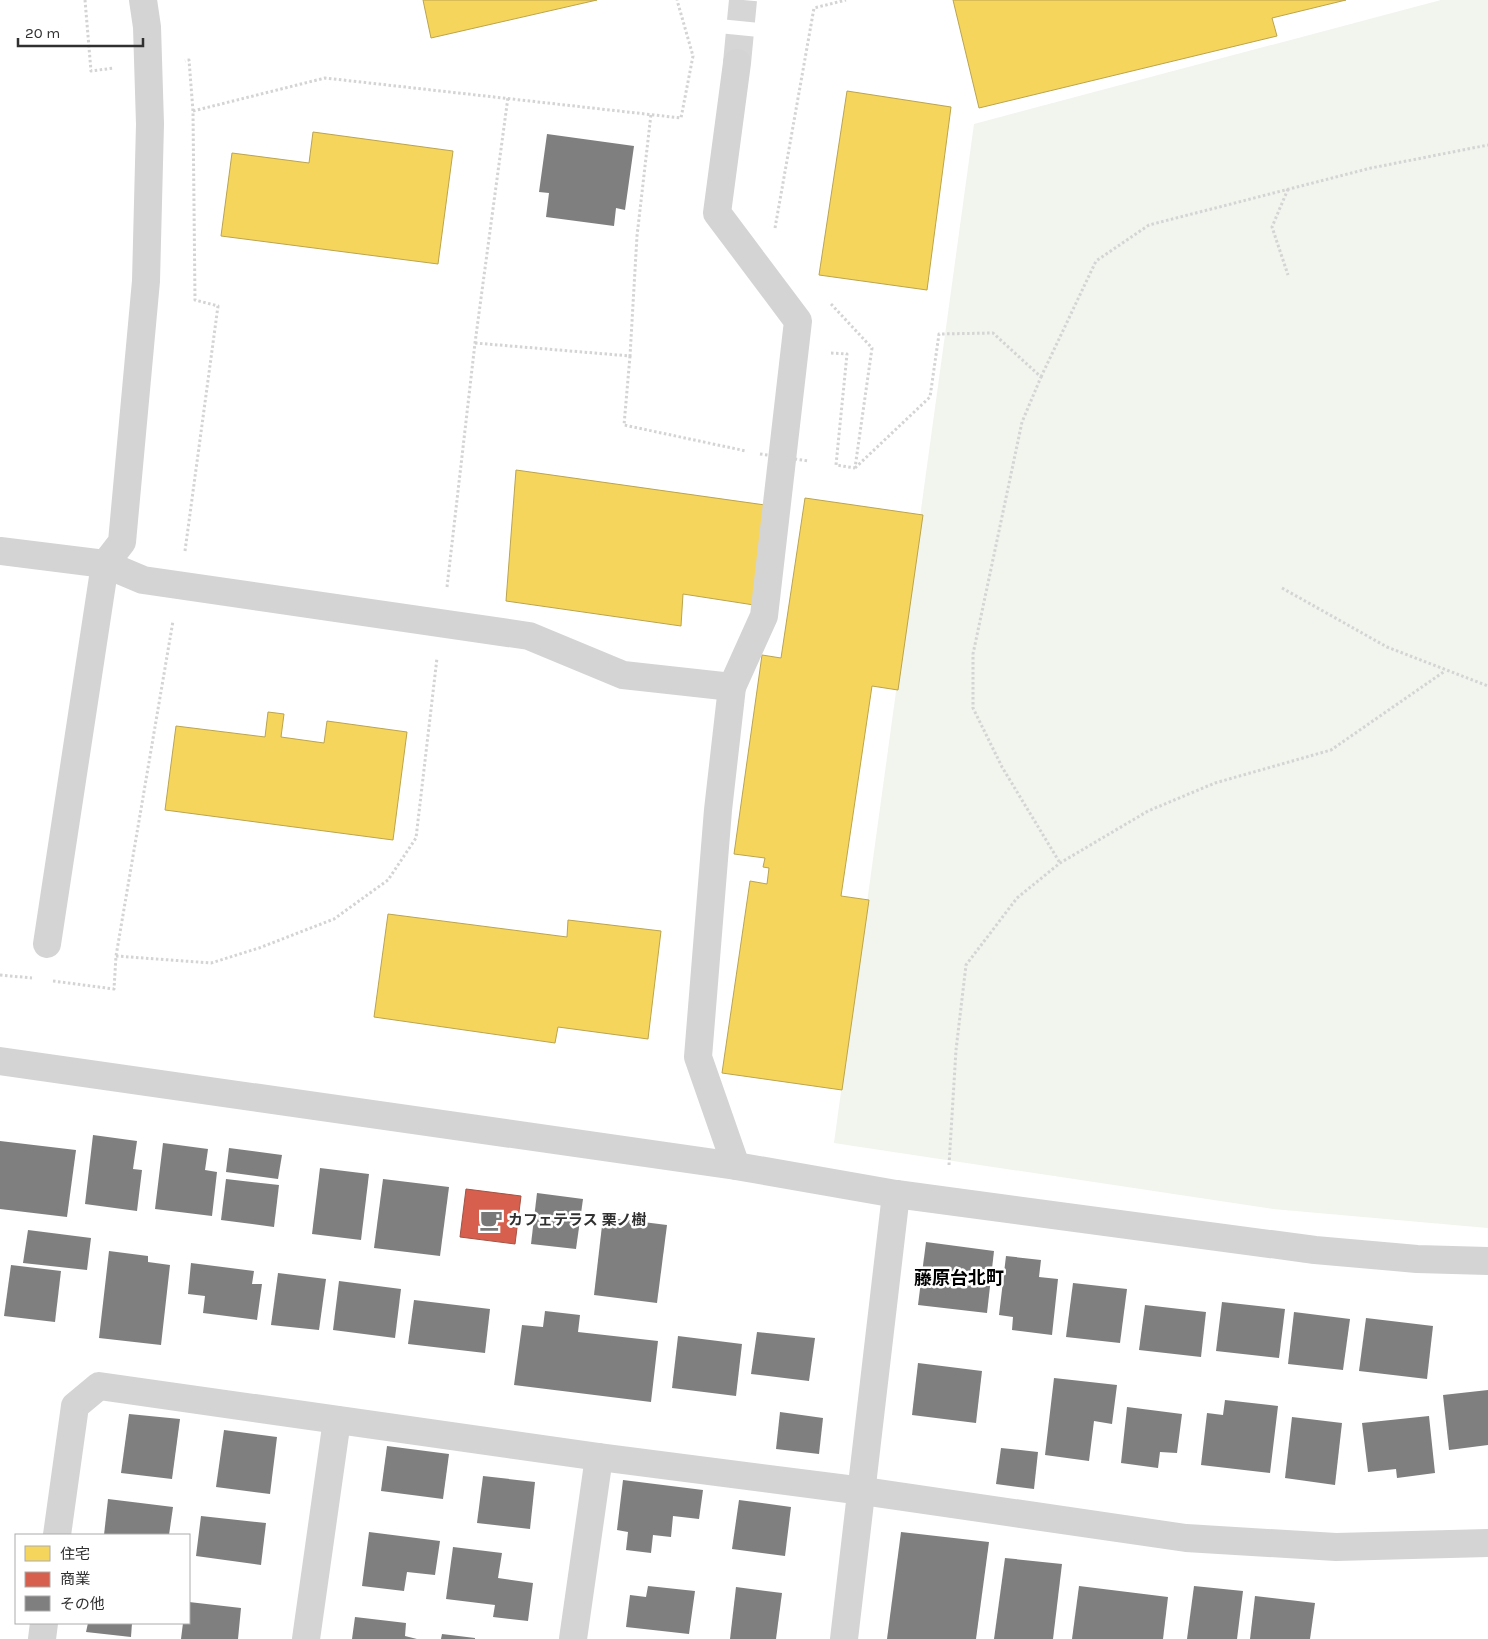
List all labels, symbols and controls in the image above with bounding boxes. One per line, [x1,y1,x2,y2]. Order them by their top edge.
scale bar [18,15,142,47]
text: 20 m [25,24,60,42]
cafe icon: カフェテラス 栗ノ樹 [478,1207,504,1233]
place label: カフェテラス 栗ノ樹 [508,1211,647,1229]
district label: 藤原台北町 [914,1267,1004,1289]
legend [15,1534,190,1624]
text: 住宅 [60,1545,90,1563]
text: 商業 [60,1570,90,1588]
text: その他 [60,1595,105,1613]

